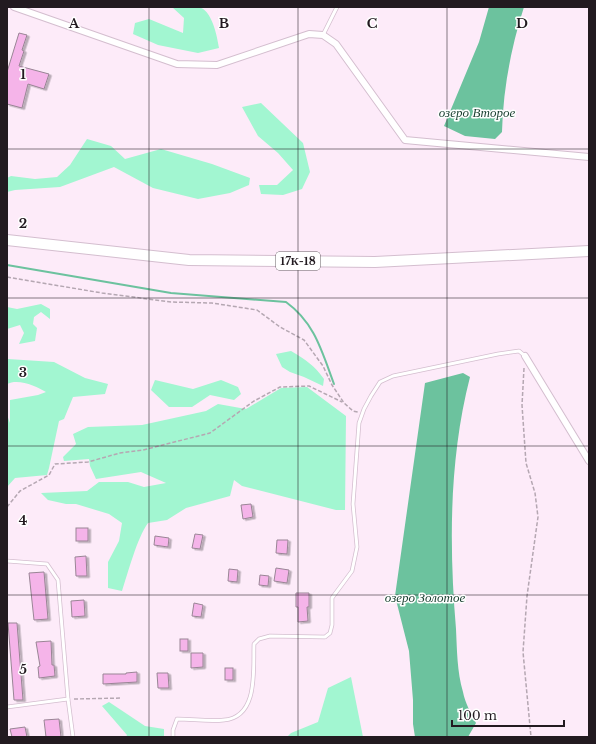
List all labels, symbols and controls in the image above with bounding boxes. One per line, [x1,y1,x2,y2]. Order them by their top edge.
text: A [68,15,80,32]
text: B [219,15,229,32]
text: C [367,15,378,32]
text: D [516,15,528,32]
text: 1 [20,66,26,83]
water label: озеро Второе [439,104,515,121]
text: 2 [19,215,27,232]
road number: 17К-18 [276,252,320,270]
text: 3 [19,364,27,381]
text: 4 [19,512,28,529]
water label: озеро Золотое [385,589,465,606]
text: 5 [19,661,27,678]
scale bar [452,702,564,728]
text: 100 m [458,708,497,723]

